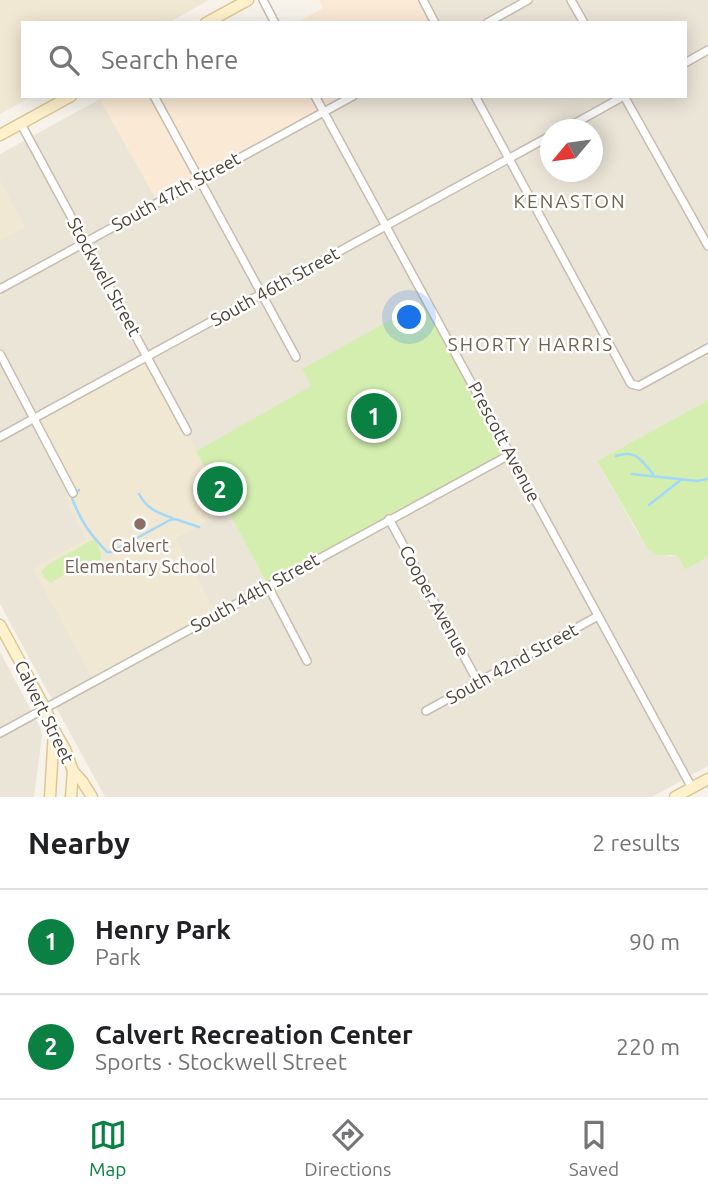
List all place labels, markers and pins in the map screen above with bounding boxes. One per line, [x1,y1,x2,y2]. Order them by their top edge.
pin: 1 [351,390,397,442]
pin: 2 [197,463,243,515]
marker: Calvert Elementary School [132,516,148,532]
place label: Calvert Elementary School [65,535,216,576]

